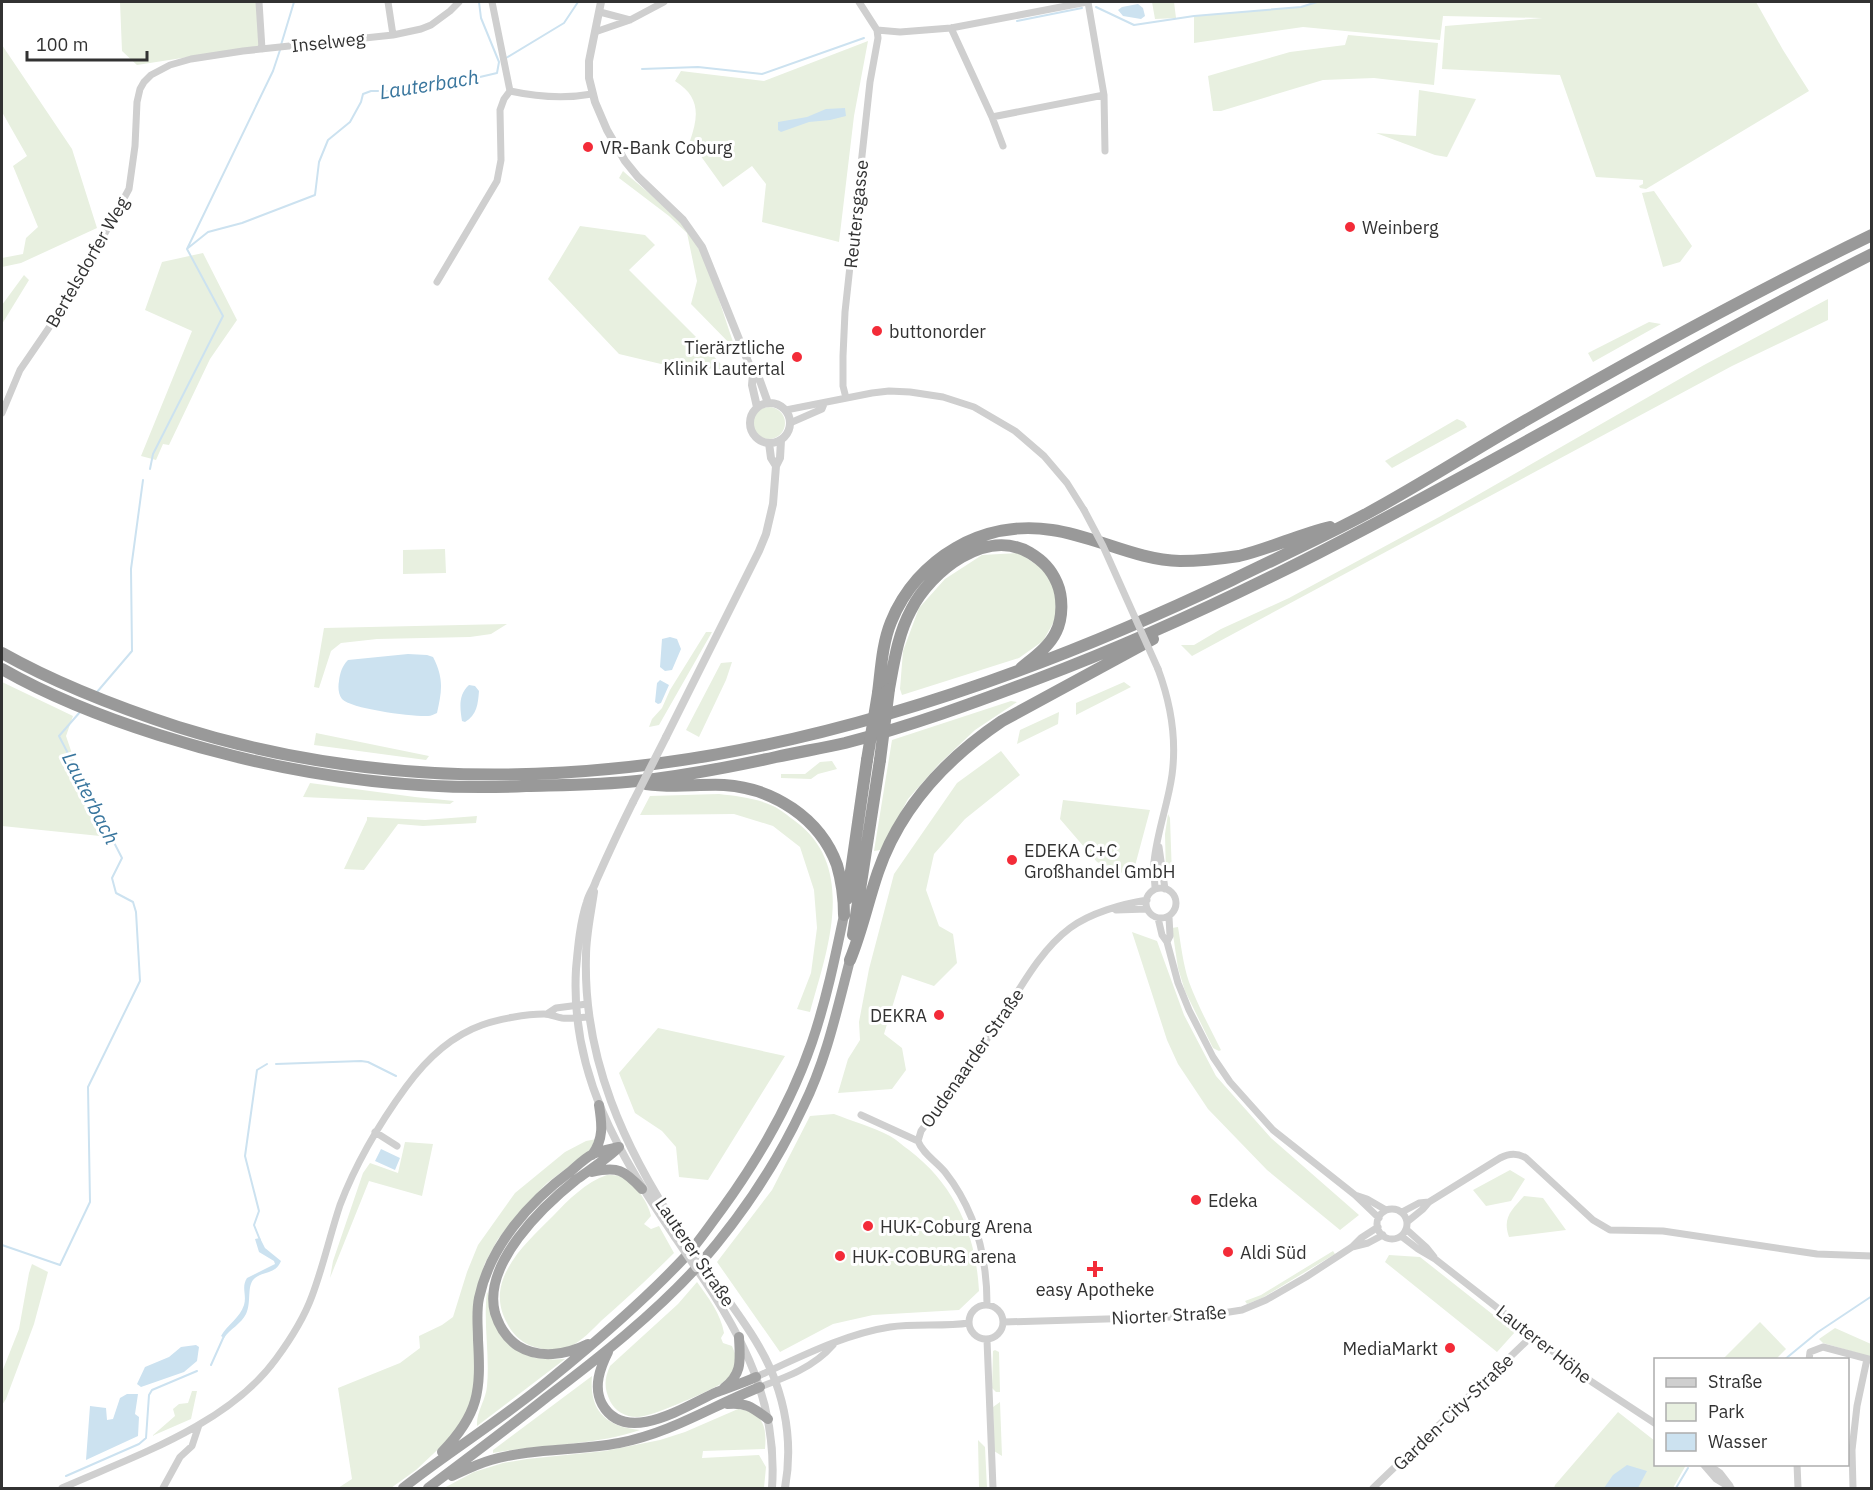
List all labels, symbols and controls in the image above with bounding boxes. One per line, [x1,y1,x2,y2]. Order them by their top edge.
scale bar [27,24,147,62]
street label: Inselweg [290,27,366,57]
text: 100 m [36,33,88,56]
water label: Lauterbach [377,63,481,105]
place label: VR-Bank Coburg [600,136,733,159]
marker: VR-Bank Coburg [581,140,595,154]
street label: Reutersgasse [839,158,873,269]
street label: Bertelsdorfer Weg [40,192,134,331]
place label: Weinberg [1362,216,1439,239]
marker: Weinberg [1343,220,1357,234]
place label: buttonorder [889,320,986,343]
marker: buttonorder [870,324,884,338]
place label: Tierärztliche Klinik Lautertal [663,336,785,380]
marker: Tierärztliche Klinik Lautertal [790,350,804,364]
water label: Lauterbach [56,747,126,849]
place label: EDEKA C+C Großhandel GmbH [1024,839,1175,883]
marker: EDEKA C+C Großhandel GmbH [1005,853,1019,867]
street label: Oudenaarder Straße [915,984,1029,1132]
place label: DEKRA [870,1004,927,1027]
marker: DEKRA [932,1008,946,1022]
place label: Edeka [1208,1189,1258,1212]
street label: Lauterer Straße [650,1193,740,1311]
marker: Edeka [1189,1193,1203,1207]
place label: HUK-Coburg Arena [880,1215,1033,1238]
marker: HUK-Coburg Arena [861,1219,875,1233]
place label: Aldi Süd [1240,1241,1307,1264]
place label: HUK-COBURG arena [852,1245,1017,1268]
marker: Aldi Süd [1221,1245,1235,1259]
marker: HUK-COBURG arena [833,1249,847,1263]
marker: easy Apotheke [1088,1262,1102,1276]
place label: easy Apotheke [1036,1278,1154,1301]
street label: Lauterer Höhe [1492,1299,1597,1389]
street label: Niorter Straße [1111,1300,1227,1330]
place label: MediaMarkt [1342,1337,1438,1360]
marker: MediaMarkt [1443,1341,1457,1355]
street label: Garden-City-Straße [1388,1349,1518,1475]
legend [1654,1358,1849,1466]
text: Straße [1708,1370,1762,1393]
text: Park [1708,1400,1745,1423]
text: Wasser [1708,1430,1768,1453]

